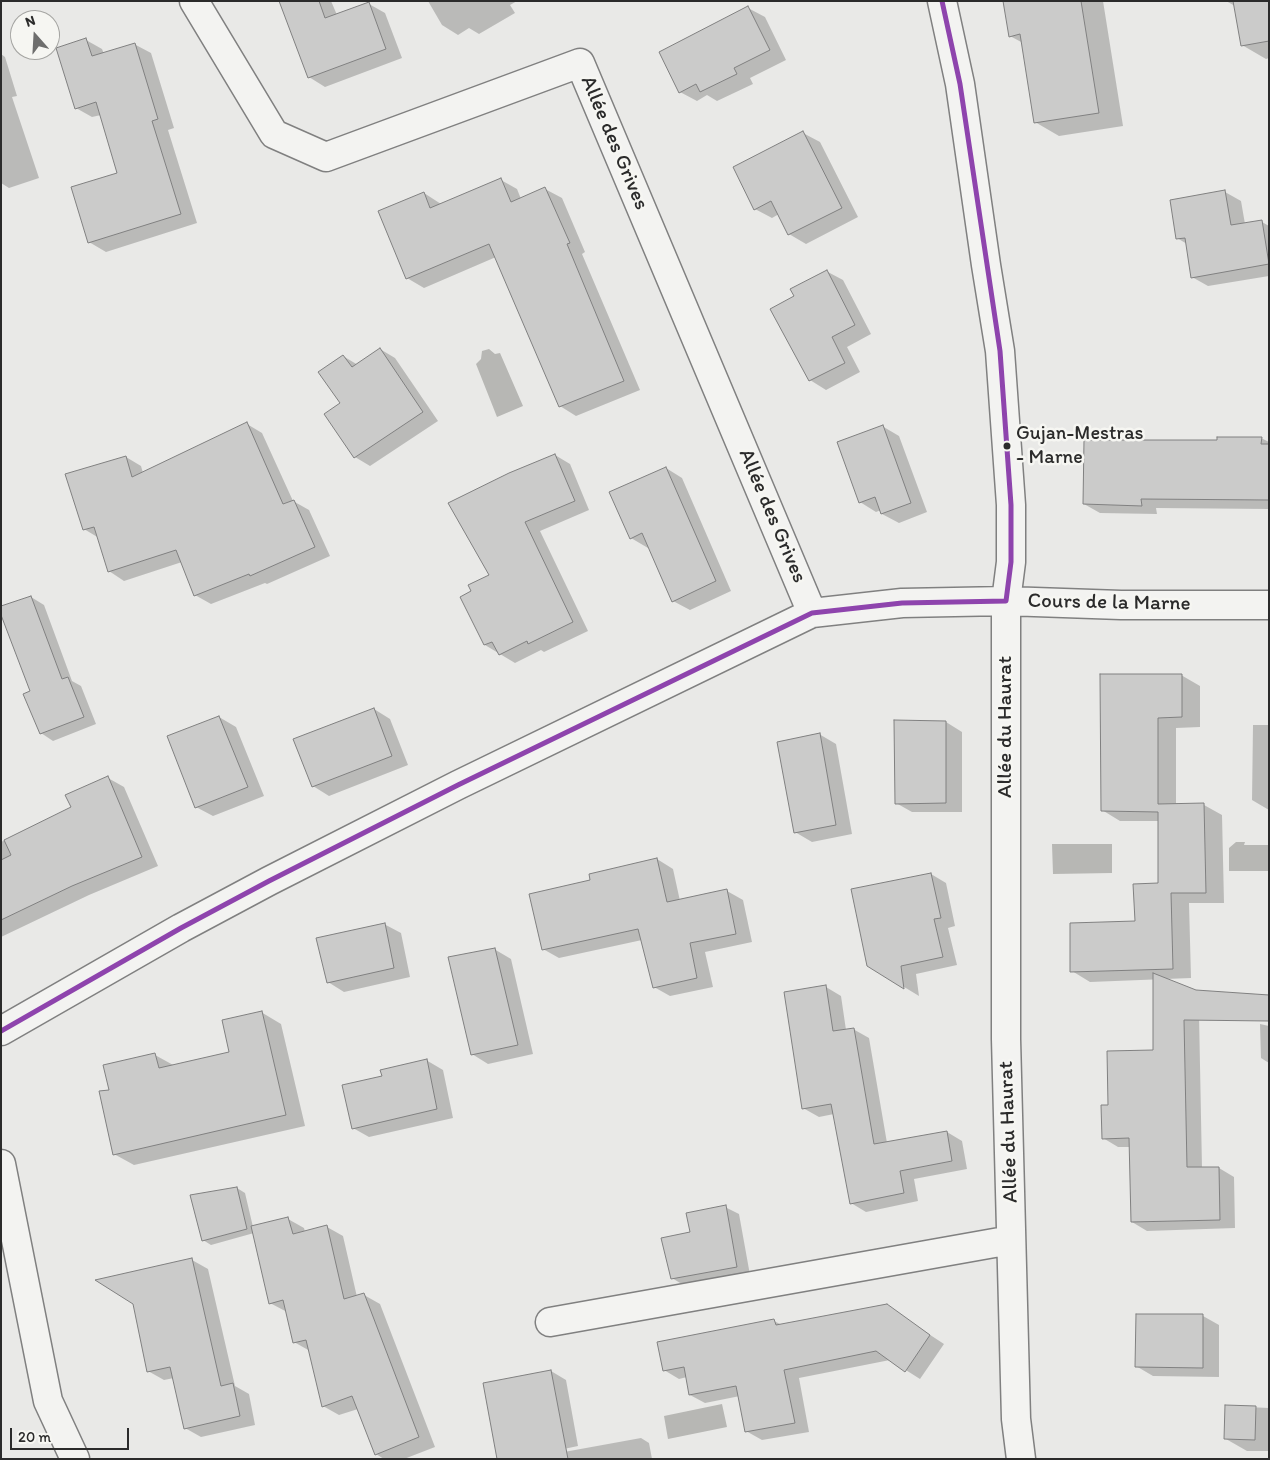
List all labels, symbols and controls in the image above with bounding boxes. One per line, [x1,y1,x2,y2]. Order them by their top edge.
north arrow [10,10,60,60]
text: N [23,12,38,31]
street label: Allée des Grives [574,72,654,214]
place label: Gujan-Mestras - Marne [1016,422,1144,469]
marker: Gujan-Mestras - Marne [1002,441,1012,451]
street label: Allée des Grives [732,445,812,587]
street label: Cours de la Marne [1027,589,1191,617]
street label: Allée du Haurat [993,656,1019,798]
street label: Allée du Haurat [994,1061,1024,1203]
scale bar [12,1418,131,1450]
text: 20 m [18,1428,51,1446]

